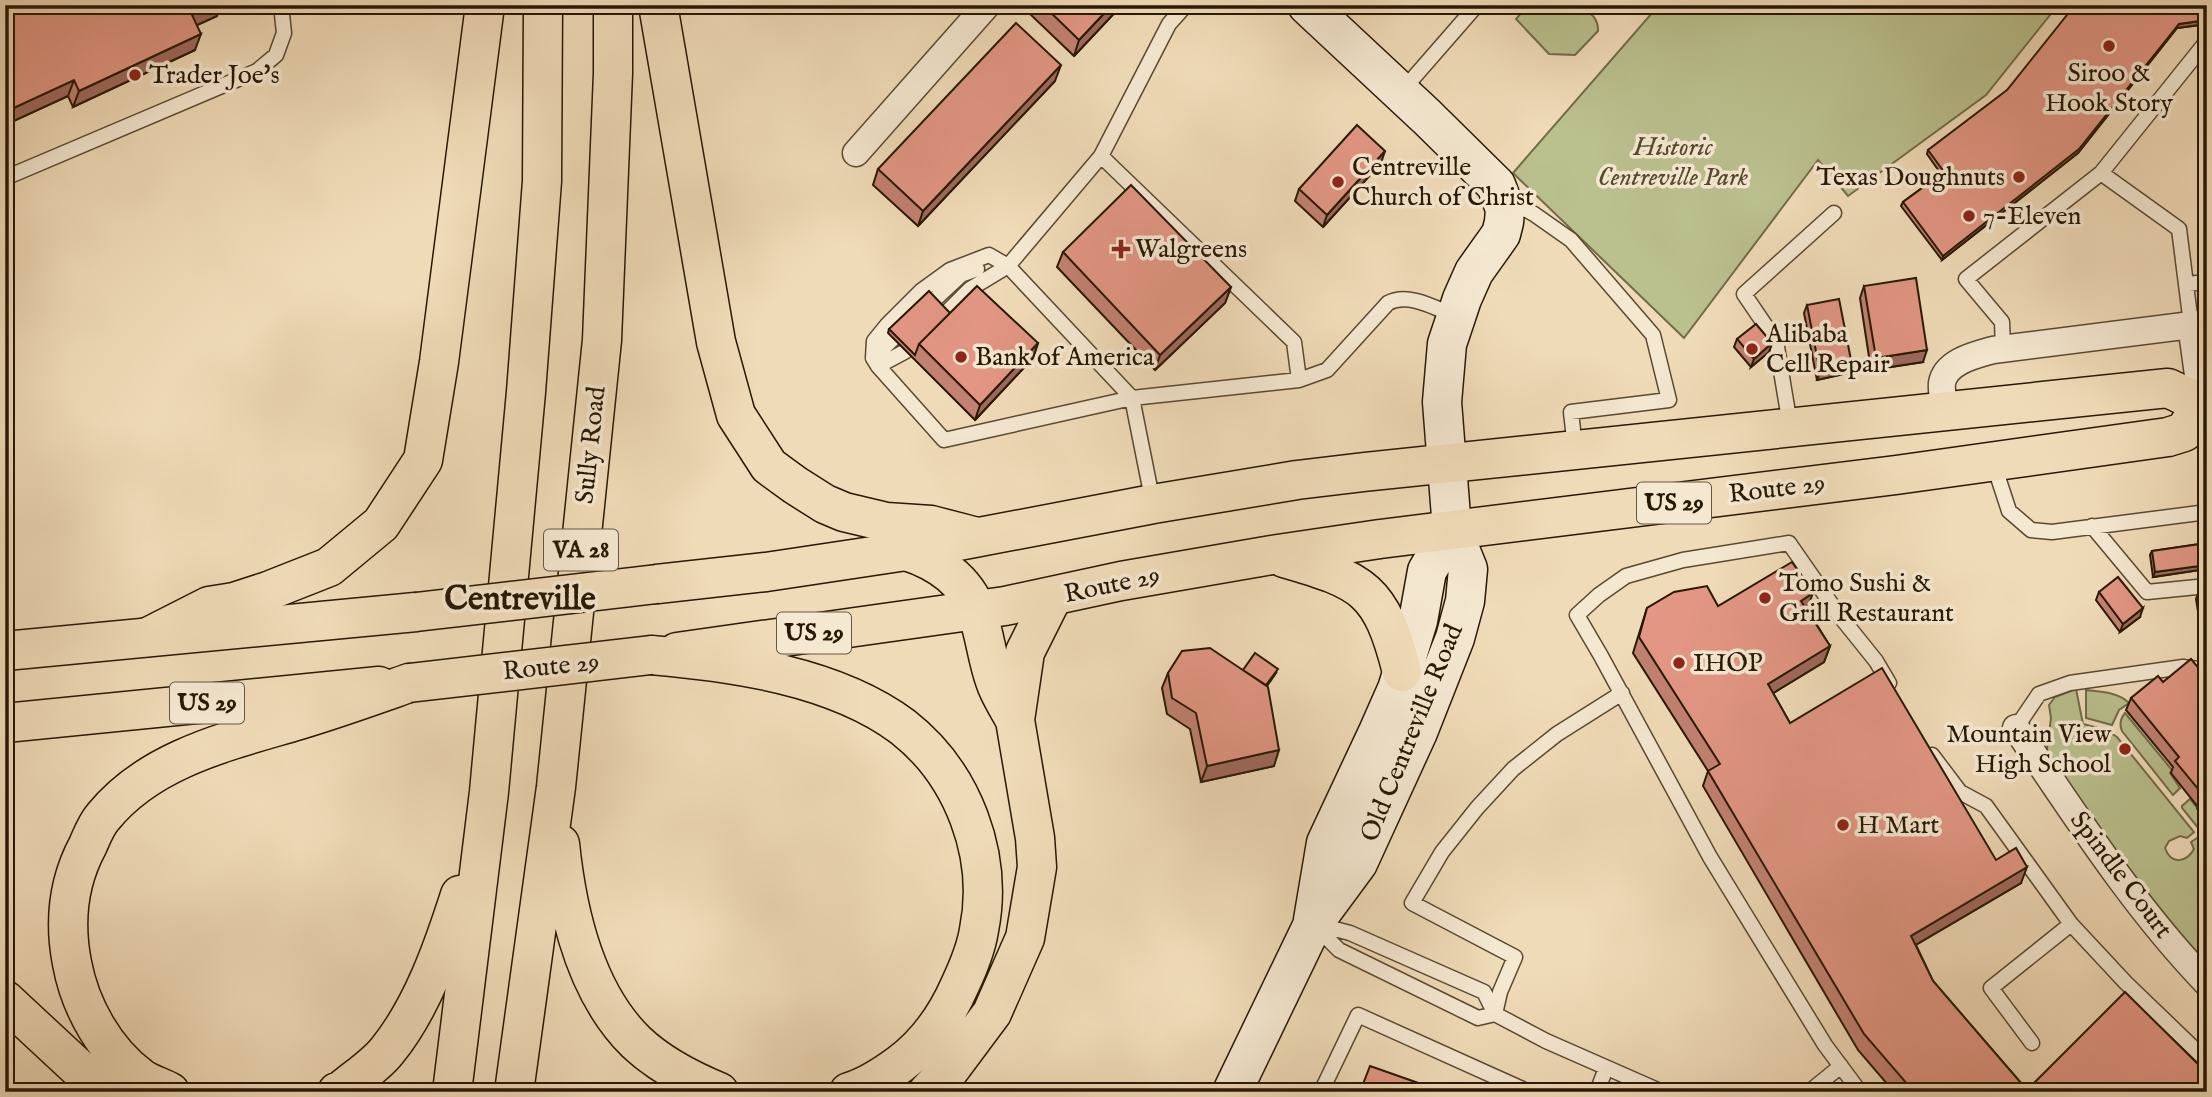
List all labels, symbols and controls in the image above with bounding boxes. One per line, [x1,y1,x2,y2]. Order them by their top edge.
marker: Siroo & Hook Story [2101,38,2117,54]
place label: Siroo & Hook Story [2045,57,2173,120]
place label: Trader Joe's [149,59,280,92]
marker: Trader Joe's [127,67,143,83]
park label: Historic Centreville Park [1598,131,1749,194]
place label: Centreville Church of Christ [1352,151,1534,214]
place label: Texas Doughnuts [1816,161,2005,194]
marker: Texas Doughnuts [2011,169,2027,185]
marker: Centreville Church of Christ [1330,174,1346,190]
place label: 7-Eleven [1983,200,2082,233]
marker: 7-Eleven [1961,208,1977,224]
place label: Walgreens [1135,233,1247,266]
marker: Walgreens [1113,241,1129,257]
place label: Alibaba Cell Repair [1765,318,1890,381]
place label: Bank of America [975,341,1155,374]
marker: Alibaba Cell Repair [1744,341,1760,357]
marker: Bank of America [953,349,969,365]
street label: Sully Road [568,384,614,505]
street label: Route 29 [1727,467,1827,511]
road number: US 29 [1637,482,1711,524]
road number: VA 28 [544,530,618,570]
street label: Route 29 [1061,559,1163,611]
place label: Tomo Sushi & Grill Restaurant [1779,567,1954,630]
district label: Centreville [444,579,596,621]
marker: Tomo Sushi & Grill Restaurant [1757,590,1773,606]
road number: US 29 [777,612,851,654]
street label: Old Centreville Road [1353,619,1471,847]
street label: Route 29 [501,646,601,688]
place label: IHOP [1693,647,1763,680]
marker: IHOP [1671,655,1687,671]
road number: US 29 [170,682,244,724]
place label: Mountain View High School [1946,718,2112,781]
marker: Mountain View High School [2117,741,2133,757]
street label: Spindle Court [2062,805,2180,945]
place label: H Mart [1857,809,1939,842]
marker: H Mart [1835,817,1851,833]

